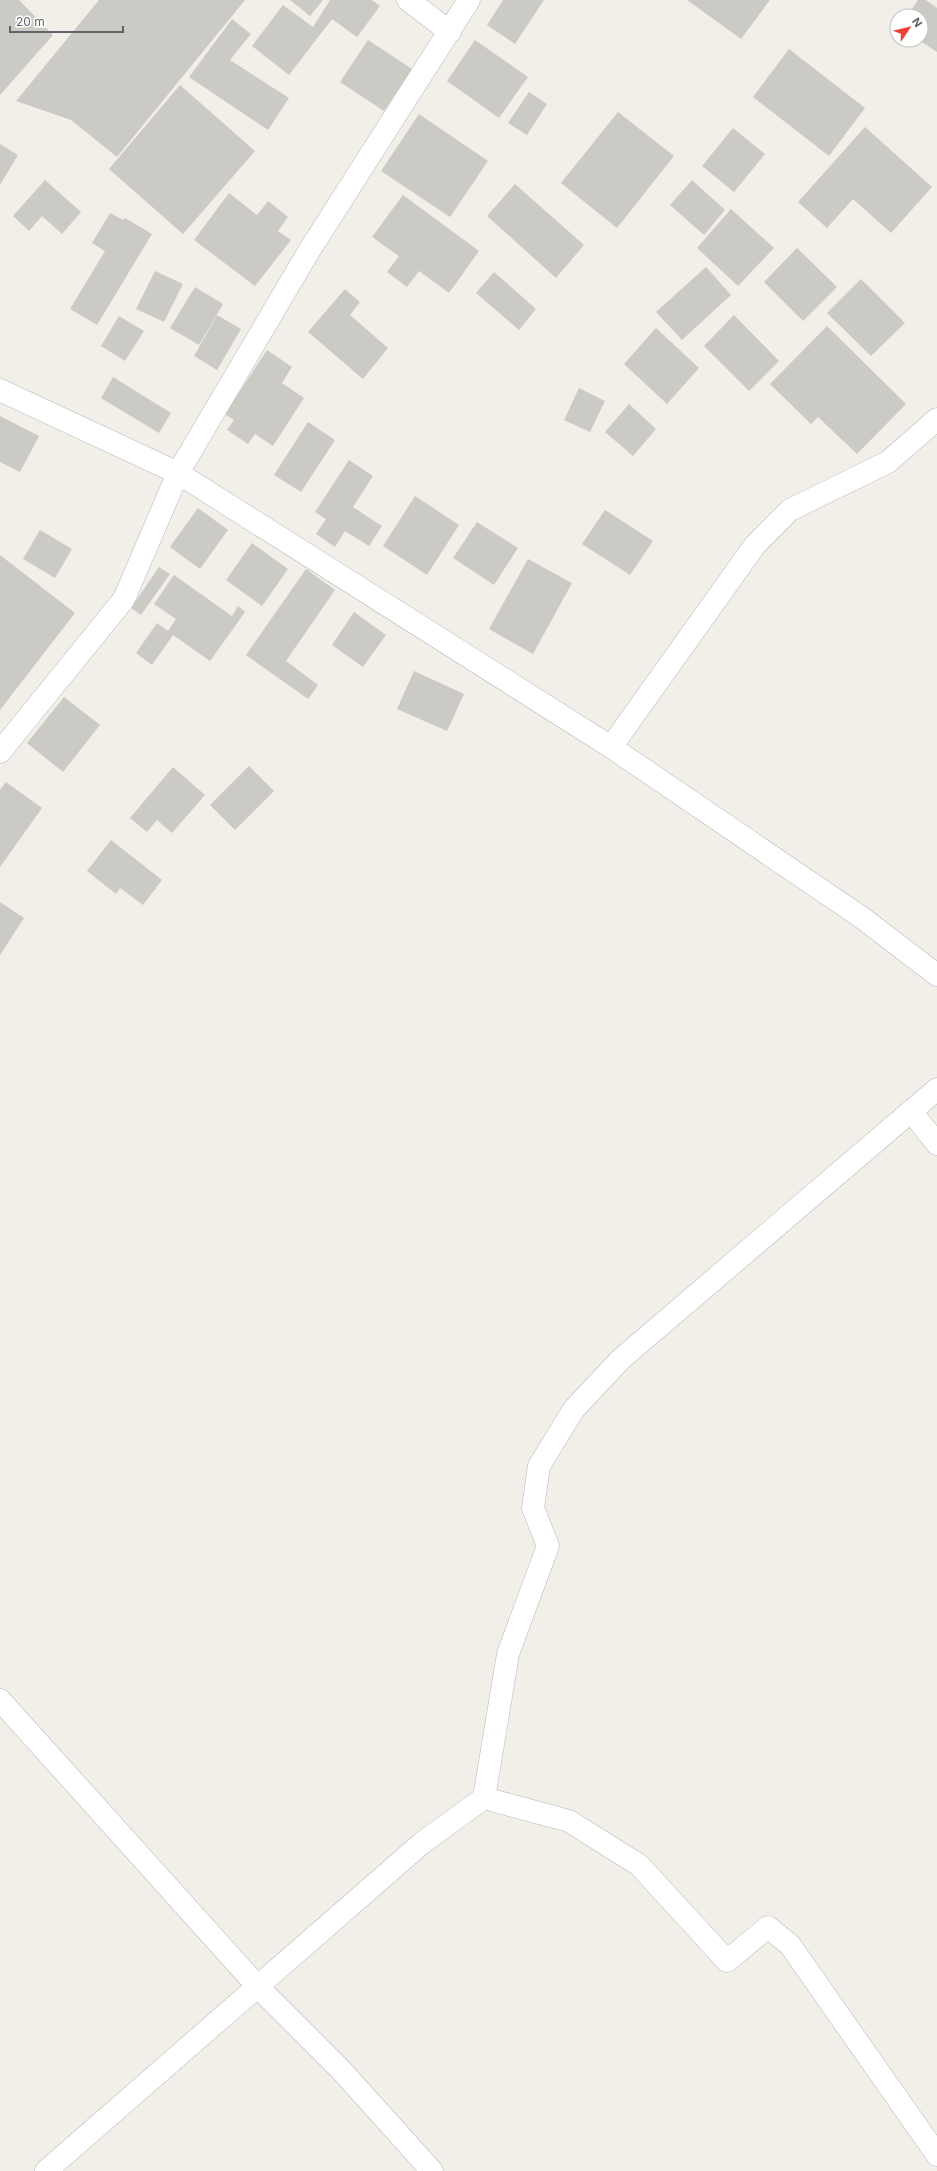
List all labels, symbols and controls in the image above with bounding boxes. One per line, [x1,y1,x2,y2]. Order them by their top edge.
scale bar [10,8,123,34]
north arrow [889,8,929,48]
text: 20 m [16,14,45,29]
text: N [909,15,925,30]

